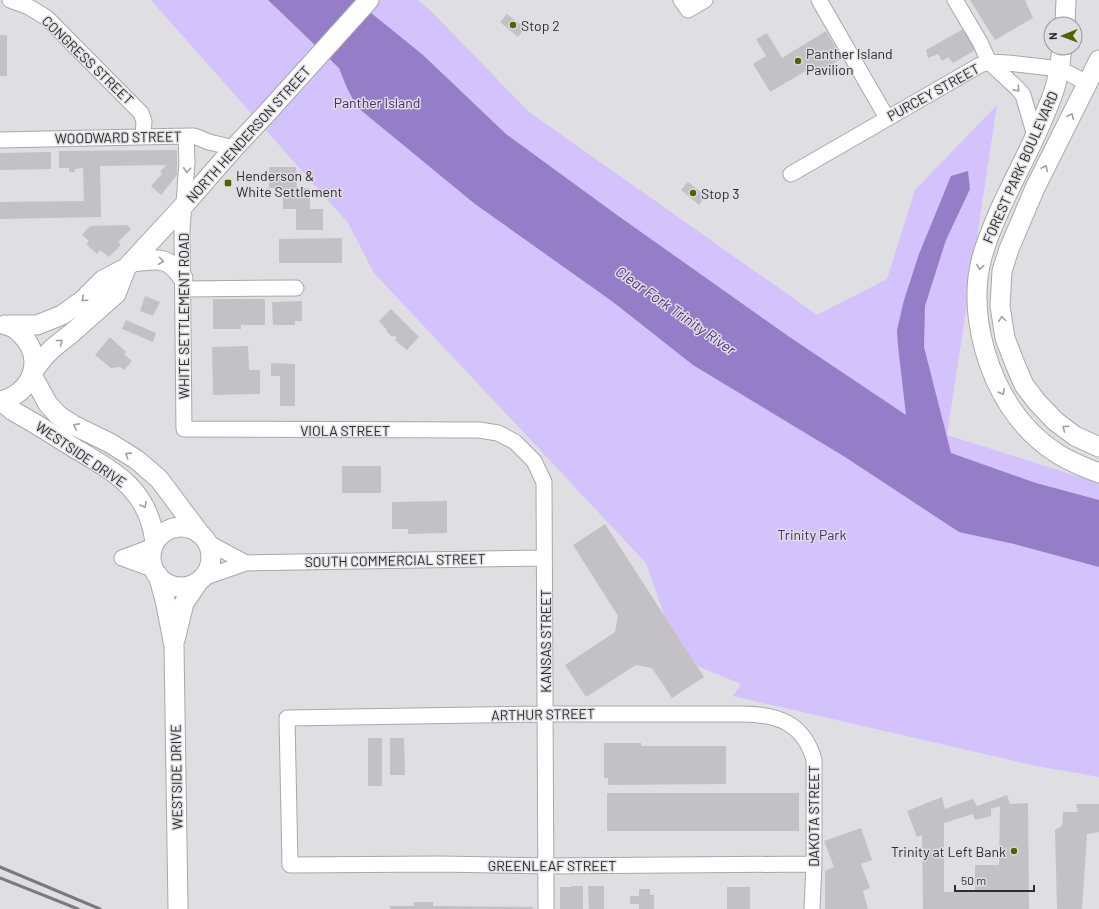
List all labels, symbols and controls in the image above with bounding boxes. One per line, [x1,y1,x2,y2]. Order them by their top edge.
street label: CONGRESS STREET [39,12,137,108]
north arrow [1043,16,1083,56]
place label: Stop 2 [521,17,560,34]
marker: Stop 2 [508,20,518,30]
text: N [1046,32,1059,40]
place label: Panther Island Pavilion [806,45,893,78]
marker: Panther Island Pavilion [793,56,803,66]
street label: PURCEY STREET [884,60,982,124]
street label: NORTH HENDERSON STREET [182,62,314,206]
one-way arrow [1013,84,1020,92]
street label: FOREST PARK BOULEVARD [979,88,1061,246]
park label: Panther Island [334,94,420,111]
one-way arrow [1066,112,1074,120]
street label: WOODWARD STREET [55,127,181,147]
one-way arrow [1041,165,1048,172]
one-way arrow [182,167,191,173]
place label: Henderson & White Settlement [236,167,343,200]
marker: Henderson & White Settlement [223,178,233,188]
place label: Stop 3 [701,185,739,202]
marker: Stop 3 [688,188,698,198]
street label: WHITE SETTLEMENT ROAD [175,233,192,399]
one-way arrow [158,256,164,265]
water label: Clear Fork Trinity River [612,262,740,359]
one-way arrow [976,264,985,270]
one-way arrow [81,294,89,302]
one-way arrow [998,316,1007,322]
one-way arrow [56,340,63,347]
one-way arrow [997,388,1005,395]
street label: WESTSIDE DRIVE [33,417,129,491]
street label: VIOLA STREET [300,422,390,439]
one-way arrow [72,423,80,430]
one-way arrow [1062,426,1069,433]
one-way arrow [126,452,133,459]
one-way arrow [139,501,146,508]
park label: Trinity Park [778,526,846,543]
street label: SOUTH COMMERCIAL STREET [304,550,486,570]
street label: KANSAS STREET [537,589,554,693]
street label: ARTHUR STREET [491,705,595,723]
street label: WESTSIDE DRIVE [167,724,185,830]
street label: DAKOTA STREET [805,765,822,867]
place label: Trinity at Left Bank [891,843,1006,860]
marker: Trinity at Left Bank [1009,846,1019,856]
street label: GREENLEAF STREET [488,857,616,874]
scale bar [955,867,1034,893]
text: 50 m [961,873,986,887]

